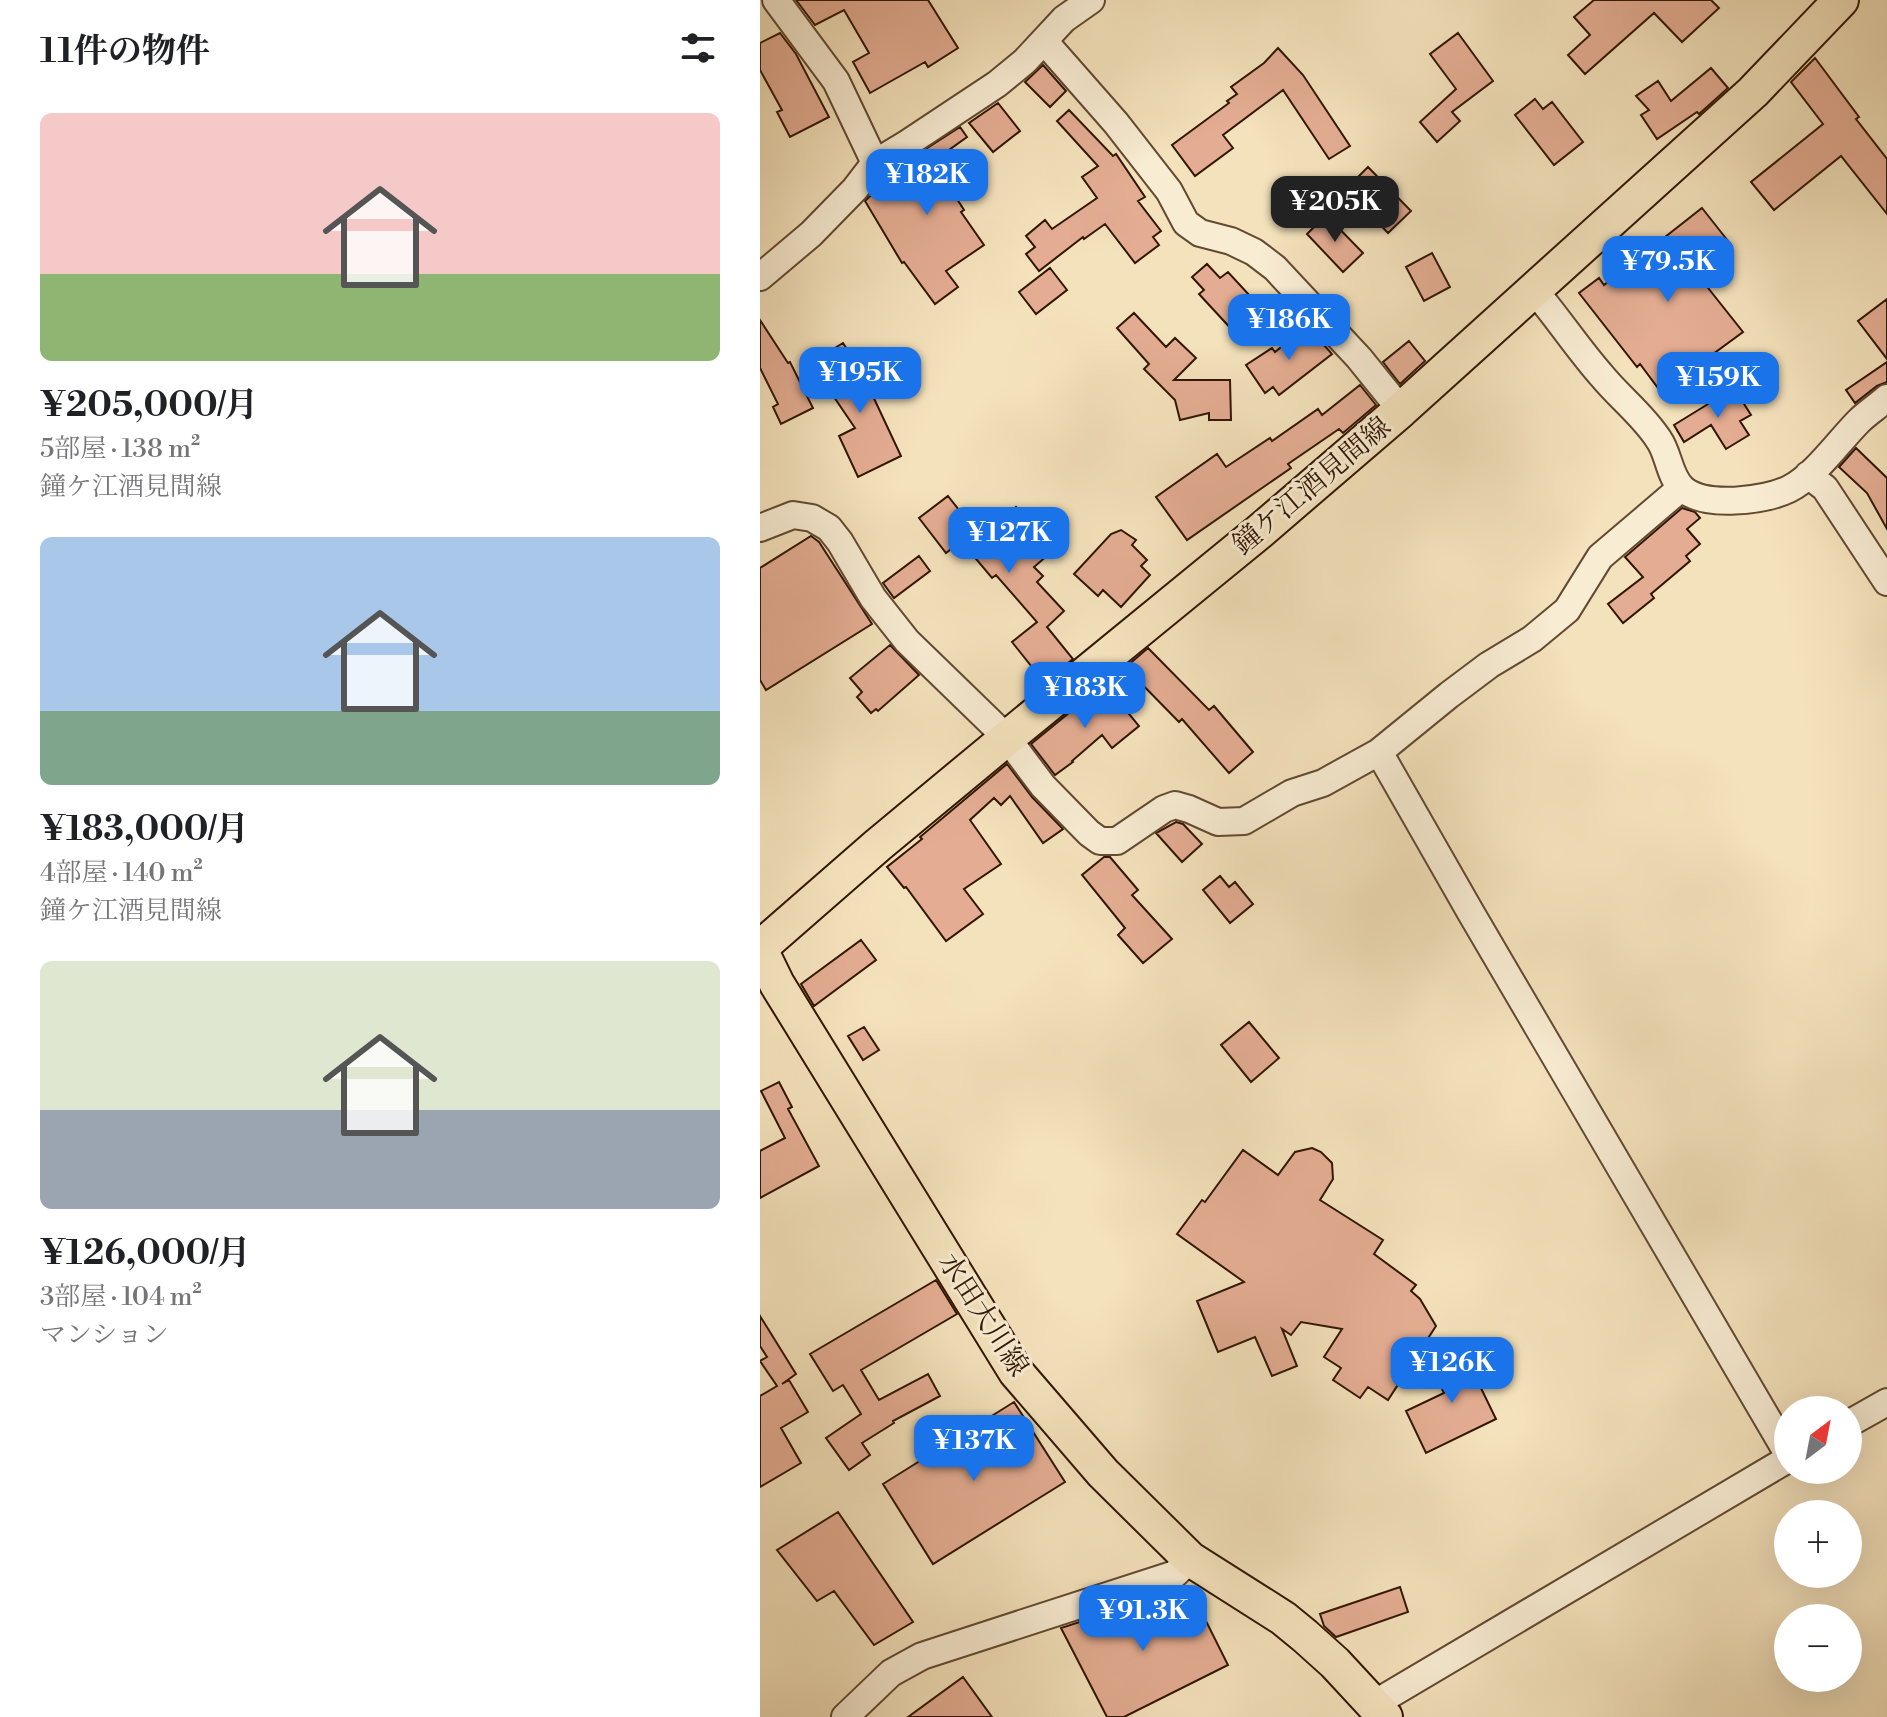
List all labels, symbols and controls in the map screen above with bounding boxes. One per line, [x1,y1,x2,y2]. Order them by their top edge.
icon: filters [676,26,720,70]
text: 11件の物件 [40,31,210,73]
pin: ¥182K [871,149,983,217]
text: ¥182K [884,159,970,191]
icon: home [308,165,452,309]
pin: ¥205K [1279,176,1391,244]
text: ¥205K [1289,186,1381,218]
pin: ¥79.5K [1603,236,1733,304]
text: ¥79.5K [1620,246,1716,278]
pin: ¥186K [1233,294,1345,362]
text: ¥186K [1246,304,1332,336]
pin: ¥195K [804,347,916,415]
pin: ¥159K [1662,352,1774,420]
text: ¥195K [817,357,903,389]
text: ¥159K [1675,362,1761,394]
text: ¥205,000/月 [40,385,258,427]
street label: 鐘ケ江酒見間線 [1226,410,1398,562]
text: 5部屋 · 138 m² [40,433,200,465]
text: 鐘ケ江酒見間線 [40,471,222,503]
pin: ¥127K [953,507,1065,575]
text: ¥127K [966,517,1052,549]
icon: home [308,589,452,733]
pin: ¥183K [1029,662,1141,730]
text: ¥183K [1042,672,1128,704]
text: ¥183,000/月 [40,809,249,851]
text: 4部屋 · 140 m² [40,857,203,889]
text: 鐘ケ江酒見間線 [40,895,222,927]
icon: home [308,1013,452,1157]
text: ¥126,000/月 [40,1233,251,1275]
street label: 水田大川線 [930,1247,1036,1383]
text: 3部屋 · 104 m² [40,1281,202,1313]
text: マンション [40,1319,169,1351]
pin: ¥126K [1396,1337,1508,1405]
text: ¥126K [1409,1347,1495,1379]
north arrow [1774,1396,1862,1484]
map controls [1774,1396,1862,1692]
pin: ¥137K [918,1415,1030,1483]
text: ¥137K [932,1425,1016,1457]
button: + [1774,1500,1862,1588]
pin: ¥91.3K [1078,1585,1208,1653]
text: ¥91.3K [1097,1595,1189,1627]
button: − [1774,1604,1862,1692]

